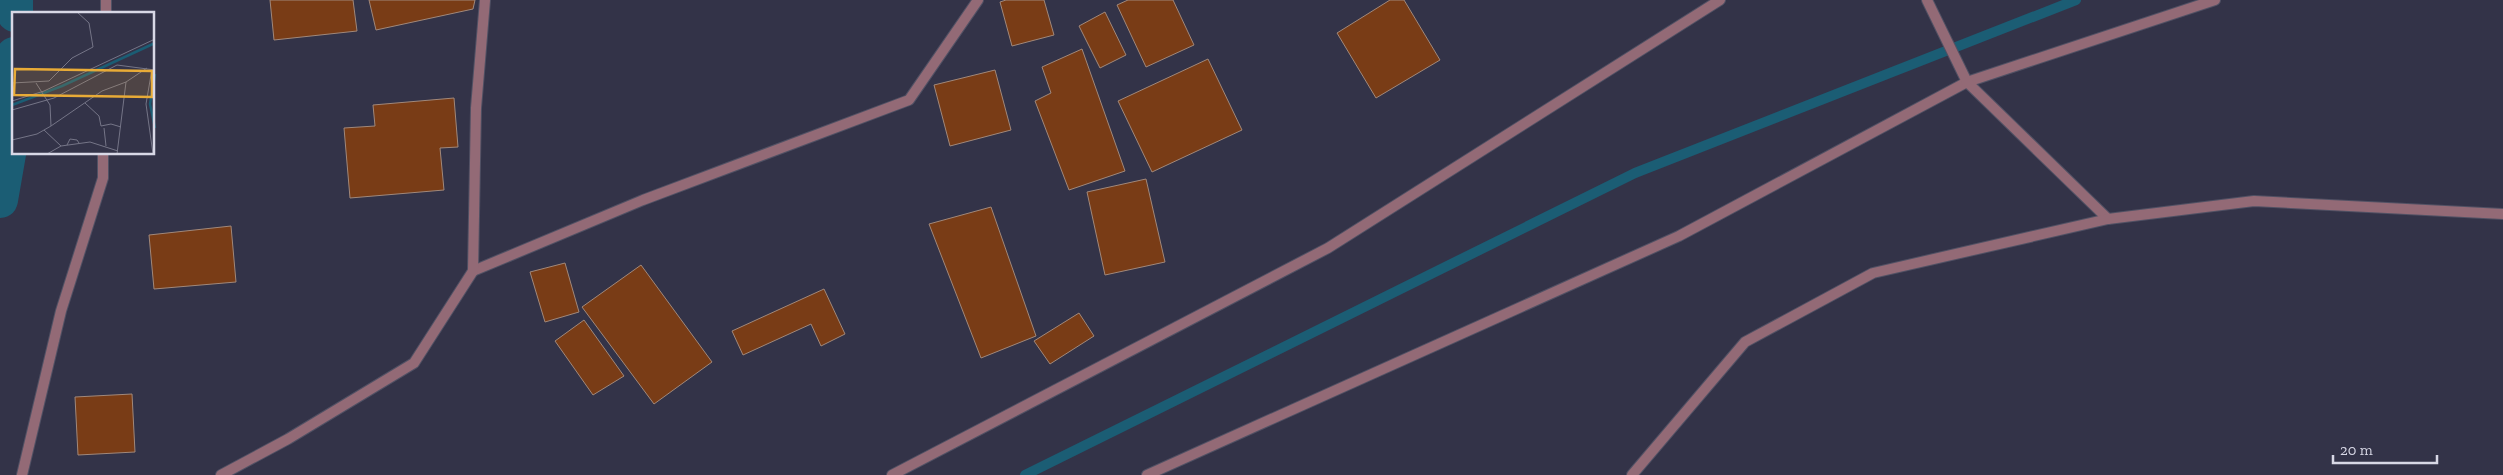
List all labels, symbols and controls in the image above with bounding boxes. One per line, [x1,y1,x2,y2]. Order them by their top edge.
inset map [12,12,155,155]
scale bar [2333,432,2437,464]
text: 20 m [2340,441,2373,459]

